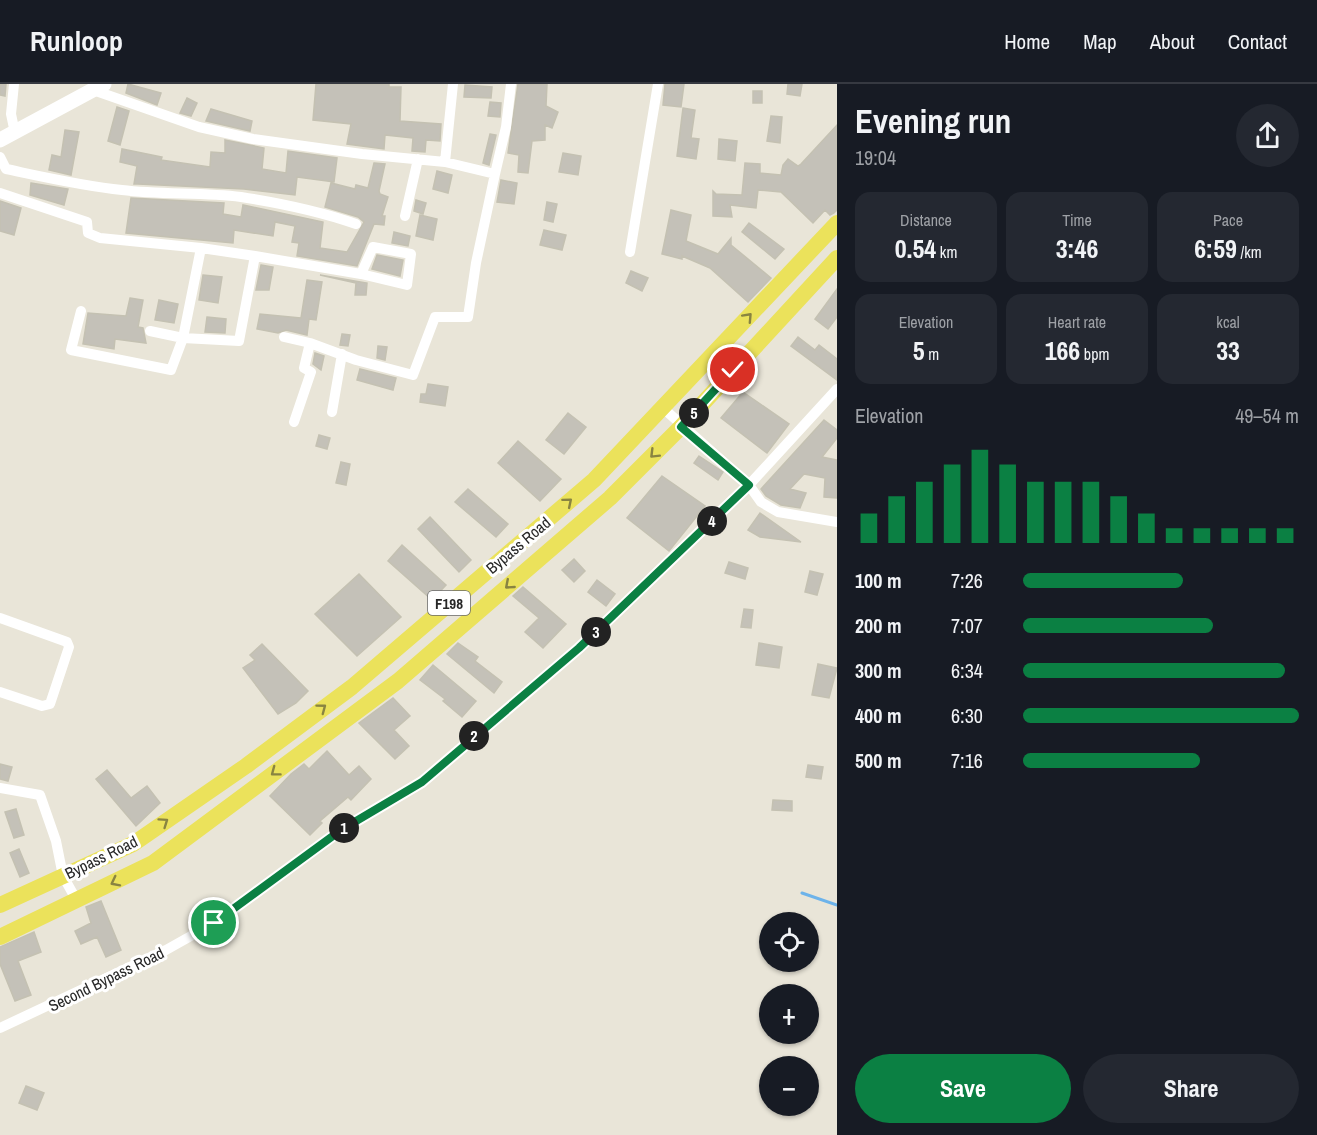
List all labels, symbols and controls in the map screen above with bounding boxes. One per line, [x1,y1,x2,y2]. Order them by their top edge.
text: Runloop [30,22,123,60]
text: Home [1004,27,1050,56]
text: Map [1083,27,1117,56]
text: About [1150,27,1195,56]
text: Contact [1228,27,1287,56]
text: Evening run [855,99,1011,143]
button: share [1236,104,1299,167]
text: 19:04 [855,144,896,171]
text: Distance [900,209,952,231]
text: Time [1062,209,1092,231]
text: Pace [1213,209,1243,231]
text: 0.54 [895,231,936,266]
text: 3:46 [1056,231,1098,266]
text: 6:59 [1194,231,1237,266]
text: km [936,241,957,263]
text: /km [1237,241,1262,263]
text: Elevation [899,311,953,333]
text: Heart rate [1048,311,1106,333]
text: kcal [1216,311,1240,333]
one-way arrow [741,314,752,324]
text: 5 [913,333,925,368]
text: 166 [1045,333,1080,368]
text: 33 [1216,333,1240,368]
text: m [925,343,939,365]
text: bpm [1080,343,1109,365]
pin [707,344,758,395]
icon: check [716,353,749,386]
pin: 5 [679,398,709,428]
text: 5 [690,402,698,424]
text: Elevation [855,402,923,429]
text: 49–54 m [1235,402,1299,429]
one-way arrow [650,447,661,458]
one-way arrow [561,498,572,509]
pin: 4 [697,506,727,536]
text: 4 [708,510,716,532]
street label: Bypass Road [481,511,555,579]
text: 100 m [855,567,902,594]
text: 7:26 [951,567,983,594]
one-way arrow [505,578,516,589]
road number: F198 [428,591,470,615]
text: 200 m [855,612,902,639]
text: 7:07 [951,612,983,639]
pin: 3 [581,617,611,647]
text: 3 [592,621,600,643]
text: 300 m [855,657,902,684]
text: 6:34 [951,657,983,684]
text: 400 m [855,702,902,729]
text: 6:30 [951,702,983,729]
one-way arrow [316,705,327,716]
pin: 2 [459,721,489,751]
text: 2 [470,725,478,747]
text: 500 m [855,747,902,774]
text: 7:16 [951,747,983,774]
one-way arrow [270,765,281,776]
pin: 1 [329,813,359,843]
text: 1 [340,817,348,839]
one-way arrow [158,818,169,829]
street label: Bypass Road [61,830,141,884]
one-way arrow [110,875,121,886]
pin [188,897,239,948]
icon: arrive [197,906,230,939]
map controls [759,912,819,1116]
button: locate [759,912,819,972]
street label: Second Bypass Road [44,941,168,1017]
button: + [759,984,819,1044]
button: Save [855,1054,1071,1123]
button: Share [1083,1054,1299,1123]
button: − [759,1056,819,1116]

